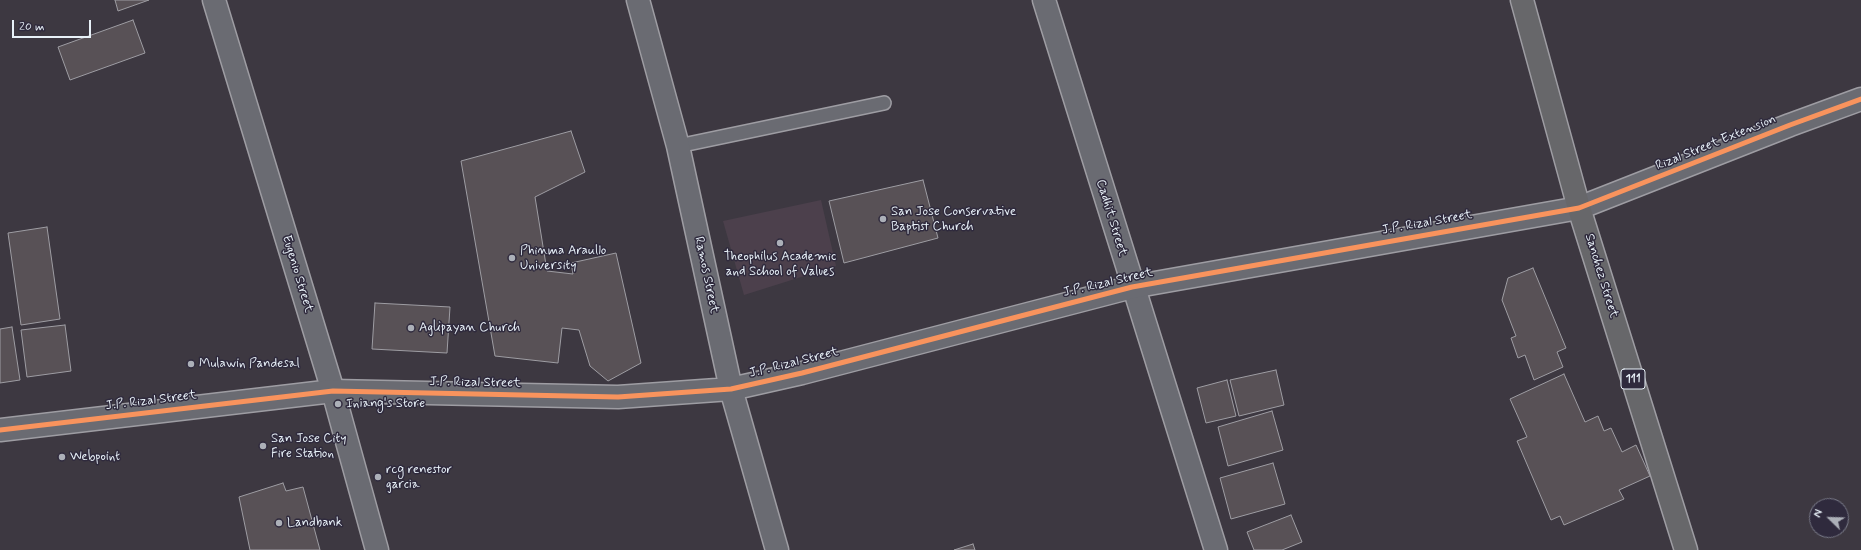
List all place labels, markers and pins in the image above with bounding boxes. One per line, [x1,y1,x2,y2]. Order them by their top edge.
place label: San Jose Conservative Baptist Church [891,204,1016,235]
marker: San Jose Conservative Baptist Church [878,214,888,224]
marker: Theophilus Academic and School of Values [775,238,785,248]
place label: Phinma Araullo University [520,243,606,274]
place label: Theophilus Academic and School of Values [724,249,836,280]
marker: Phinma Araullo University [507,253,517,263]
place label: Aglipayan Church [419,320,520,336]
marker: Aglipayan Church [406,323,416,333]
place label: Mulawin Pandesal [199,356,300,372]
marker: Mulawin Pandesal [186,359,196,369]
place label: Iniang's Store [346,396,425,412]
marker: Iniang's Store [333,399,343,409]
place label: San Jose City Fire Station [271,431,346,462]
marker: San Jose City Fire Station [258,441,268,451]
place label: Webpoint [70,449,120,465]
marker: Webpoint [57,452,67,462]
place label: rcg renestor garcia [386,462,452,493]
marker: rcg renestor garcia [373,472,383,482]
place label: Landbank [287,515,342,531]
marker: Landbank [274,518,284,528]

